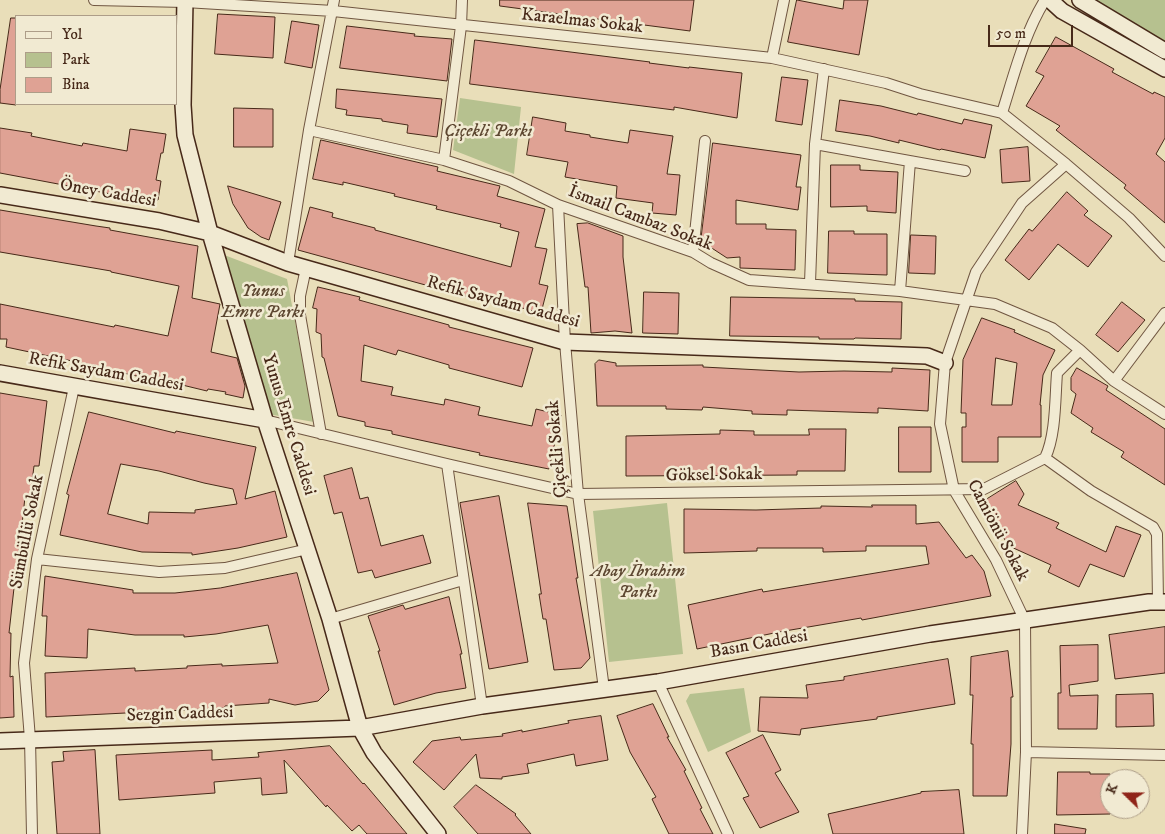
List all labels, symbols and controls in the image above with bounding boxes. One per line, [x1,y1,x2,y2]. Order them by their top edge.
street label: Karaelmas Sokak [520,5,644,39]
legend [15,15,178,105]
scale bar [990,15,1075,47]
text: 50 m [996,24,1026,43]
text: Yol [62,25,82,44]
text: Park [62,50,90,69]
text: Bina [62,75,90,94]
park label: Çiçekli Parkı [444,121,532,143]
street label: Öney Caddesi [58,175,158,213]
street label: İsmail Cambaz Sokak [565,182,715,256]
street label: Refik Saydam Caddesi [424,272,582,334]
park label: Yunus Emre Parkı [221,281,305,324]
street label: Refik Saydam Caddesi [27,349,185,397]
street label: Yunus Emre Caddesi [256,352,320,498]
street label: Çiçekli Sokak [543,399,573,499]
street label: Göksel Sokak [666,464,762,488]
street label: Sümbüllü Sokak [6,473,50,591]
street label: Camiönü Sokak [961,476,1033,586]
park label: Abay İbrahim Parkı [591,561,685,604]
street label: Basın Caddesi [709,626,809,664]
street label: Sezgin Caddesi [126,702,234,728]
north arrow [1100,769,1150,819]
text: K [1102,781,1122,797]

